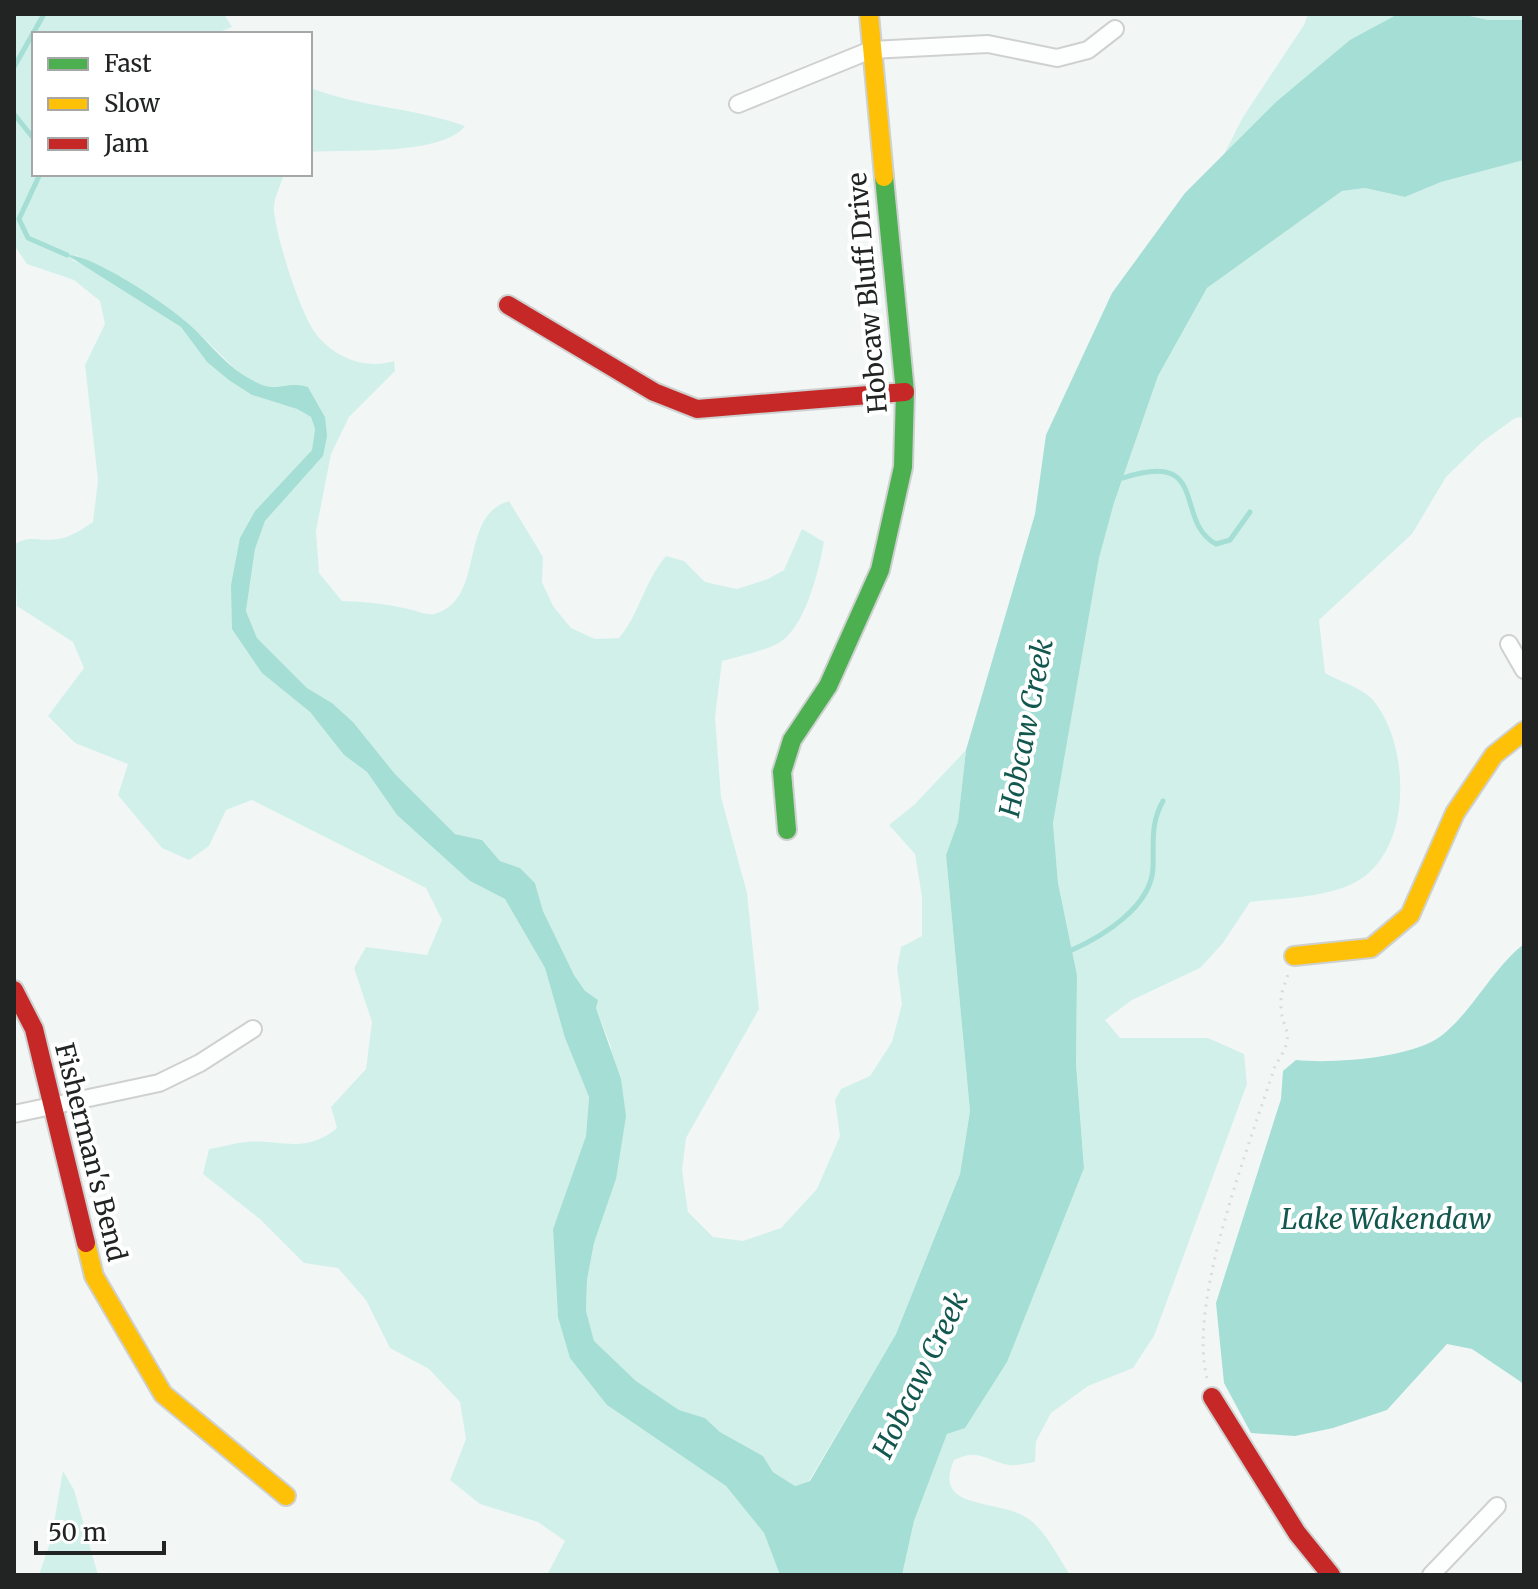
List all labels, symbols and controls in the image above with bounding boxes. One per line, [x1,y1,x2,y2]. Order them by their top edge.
legend [32,32,312,176]
text: Fast [104,48,152,79]
text: Slow [104,88,160,119]
text: Jam [103,128,149,159]
street label: Hobcaw Bluff Drive [840,171,894,415]
water label: Hobcaw Creek [991,636,1061,821]
street label: Fisherman's Bend [48,1039,134,1265]
water label: Lake Wakendaw [1281,1201,1491,1237]
water label: Hobcaw Creek [864,1286,976,1465]
scale bar [36,1505,164,1555]
text: 50 m [48,1517,107,1548]

